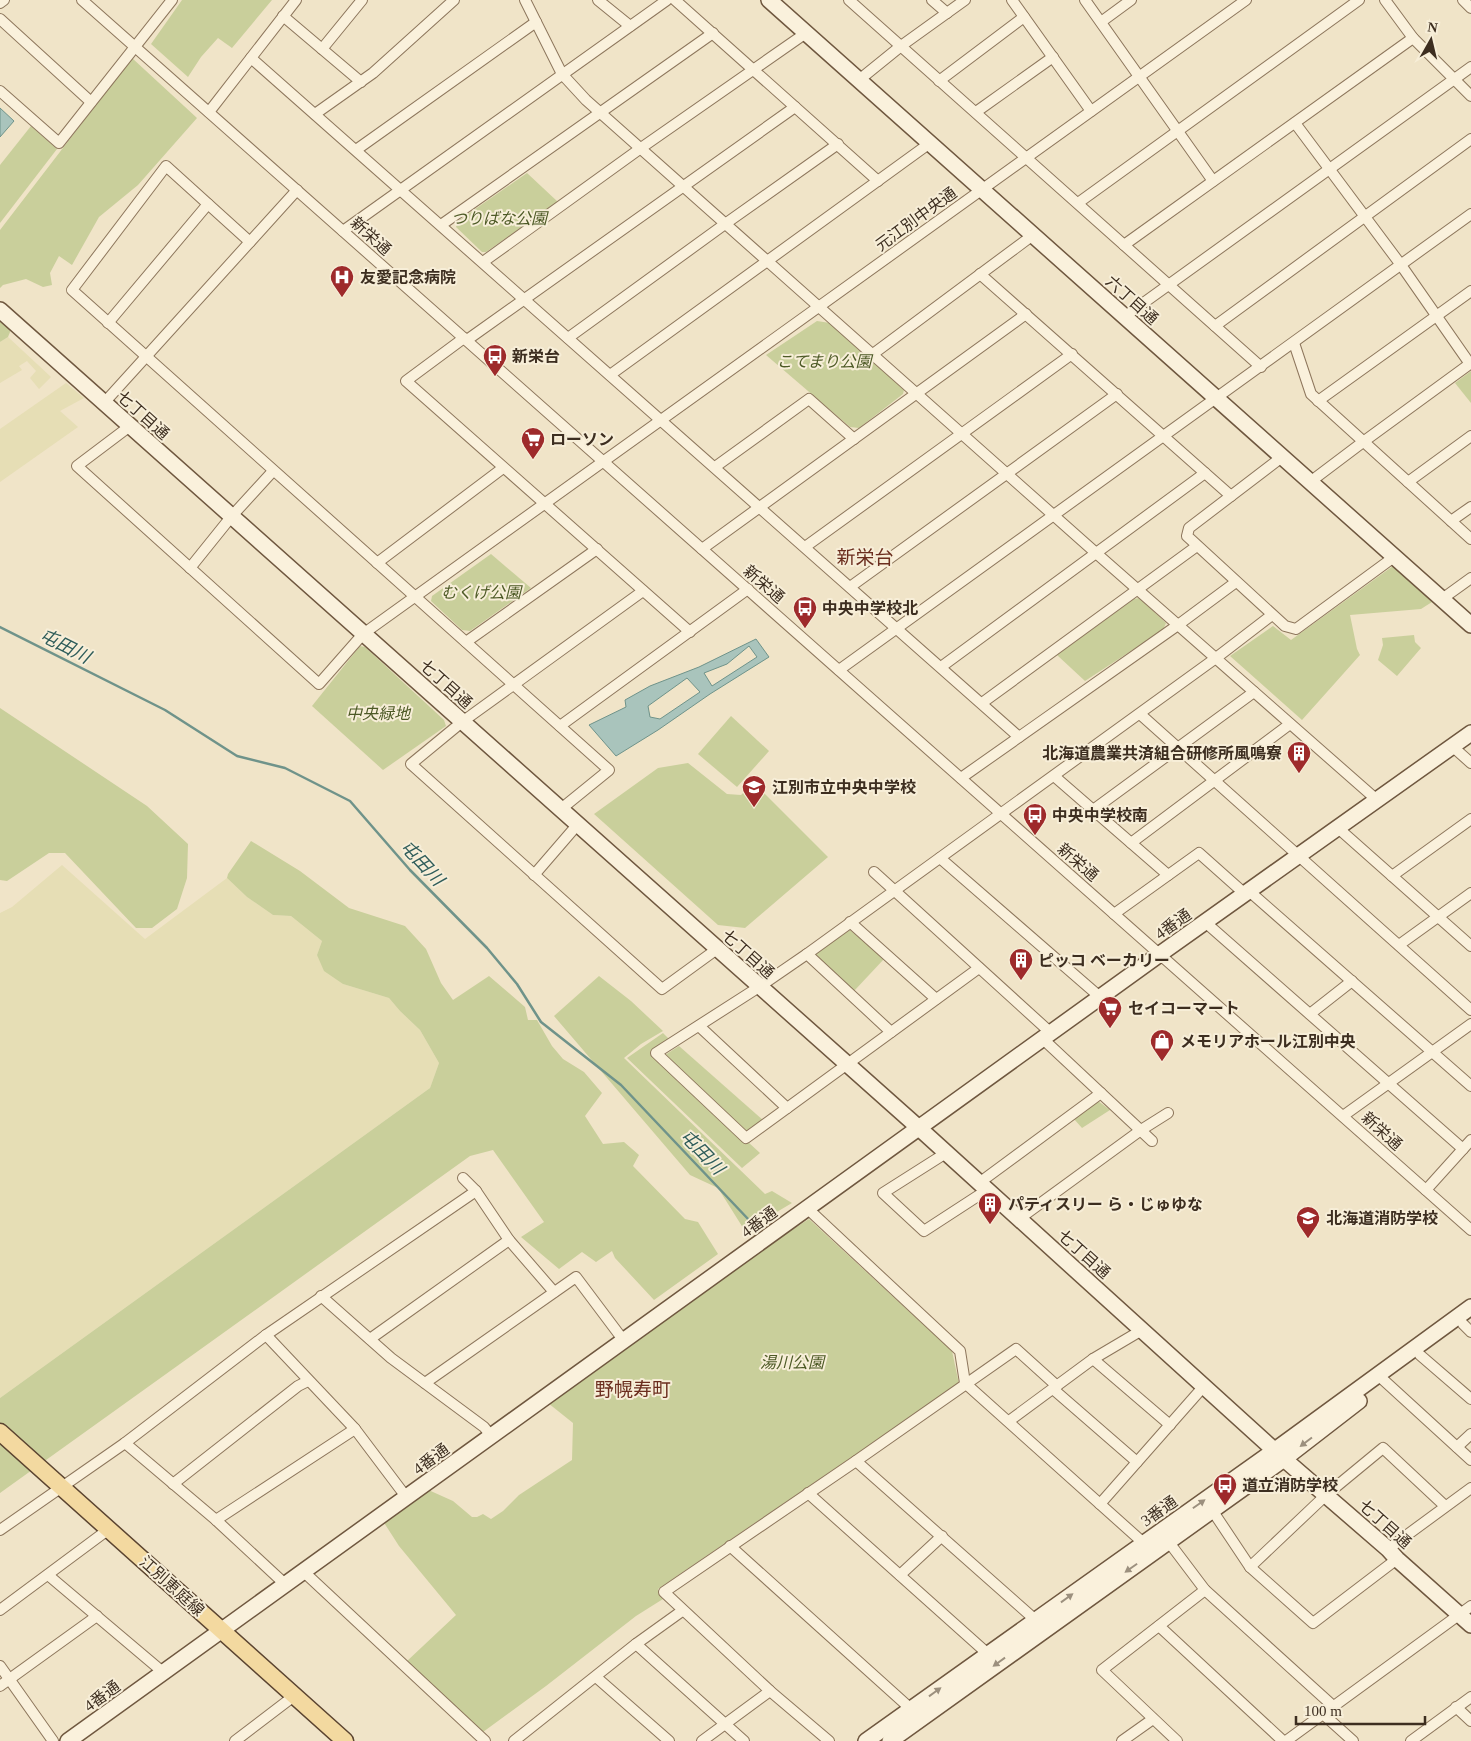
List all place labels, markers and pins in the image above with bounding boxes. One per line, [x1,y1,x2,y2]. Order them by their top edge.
hospital icon: 友愛記念病院 [329,264,355,298]
place label: 友愛記念病院 [360,269,456,286]
bus stop icon: 新栄台 [482,343,508,377]
place label: 新栄台 [512,348,560,365]
supermarket icon: ローソン [520,426,546,460]
place label: ローソン [550,431,614,448]
bus stop icon: 中央中学校北 [792,595,818,629]
place label: 中央中学校北 [822,600,918,617]
building icon: 北海道農業共済組合研修所風鳴寮 [1286,740,1312,774]
place label: 北海道農業共済組合研修所風鳴寮 [1042,745,1282,762]
school or university icon: 江別市立中央中学校 [741,774,767,808]
place label: 江別市立中央中学校 [772,779,916,796]
bus stop icon: 中央中学校南 [1022,802,1048,836]
place label: 中央中学校南 [1052,807,1148,824]
building icon: ピッコ ベーカリー [1008,947,1034,981]
place label: ピッコ ベーカリー [1038,952,1170,969]
supermarket icon: セイコーマート [1097,995,1123,1029]
place label: セイコーマート [1128,1000,1240,1017]
shop icon: メモリアホール江別中央 [1149,1028,1175,1062]
place label: メモリアホール江別中央 [1180,1033,1356,1050]
building icon: パティスリー ら・じゅゆな [977,1191,1003,1225]
place label: パティスリー ら・じゅゆな [1008,1196,1203,1213]
school or university icon: 北海道消防学校 [1295,1205,1321,1239]
place label: 北海道消防学校 [1326,1210,1438,1227]
bus stop icon: 道立消防学校 [1212,1472,1238,1506]
place label: 道立消防学校 [1242,1477,1338,1494]

